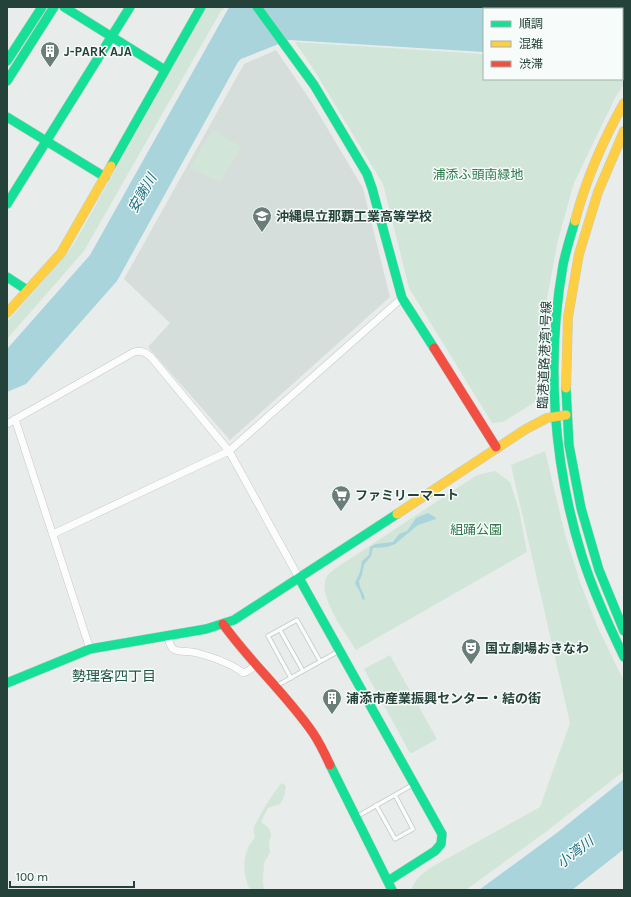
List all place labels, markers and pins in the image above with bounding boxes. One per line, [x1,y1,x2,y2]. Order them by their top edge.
building icon: J-PARK AJA [39,40,61,68]
place label: J-PARK AJA [64,44,132,59]
school or university icon: 沖縄県立那覇工業高等学校 [251,205,273,233]
place label: 沖縄県立那覇工業高等学校 [276,209,432,224]
supermarket icon: ファミリーマート [330,484,352,512]
place label: ファミリーマート [355,488,459,503]
theatre icon: 国立劇場おきなわ [460,637,482,665]
place label: 国立劇場おきなわ [485,641,589,656]
building icon: 浦添市産業振興センター・結の街 [321,687,343,715]
place label: 浦添市産業振興センター・結の街 [346,691,541,706]

